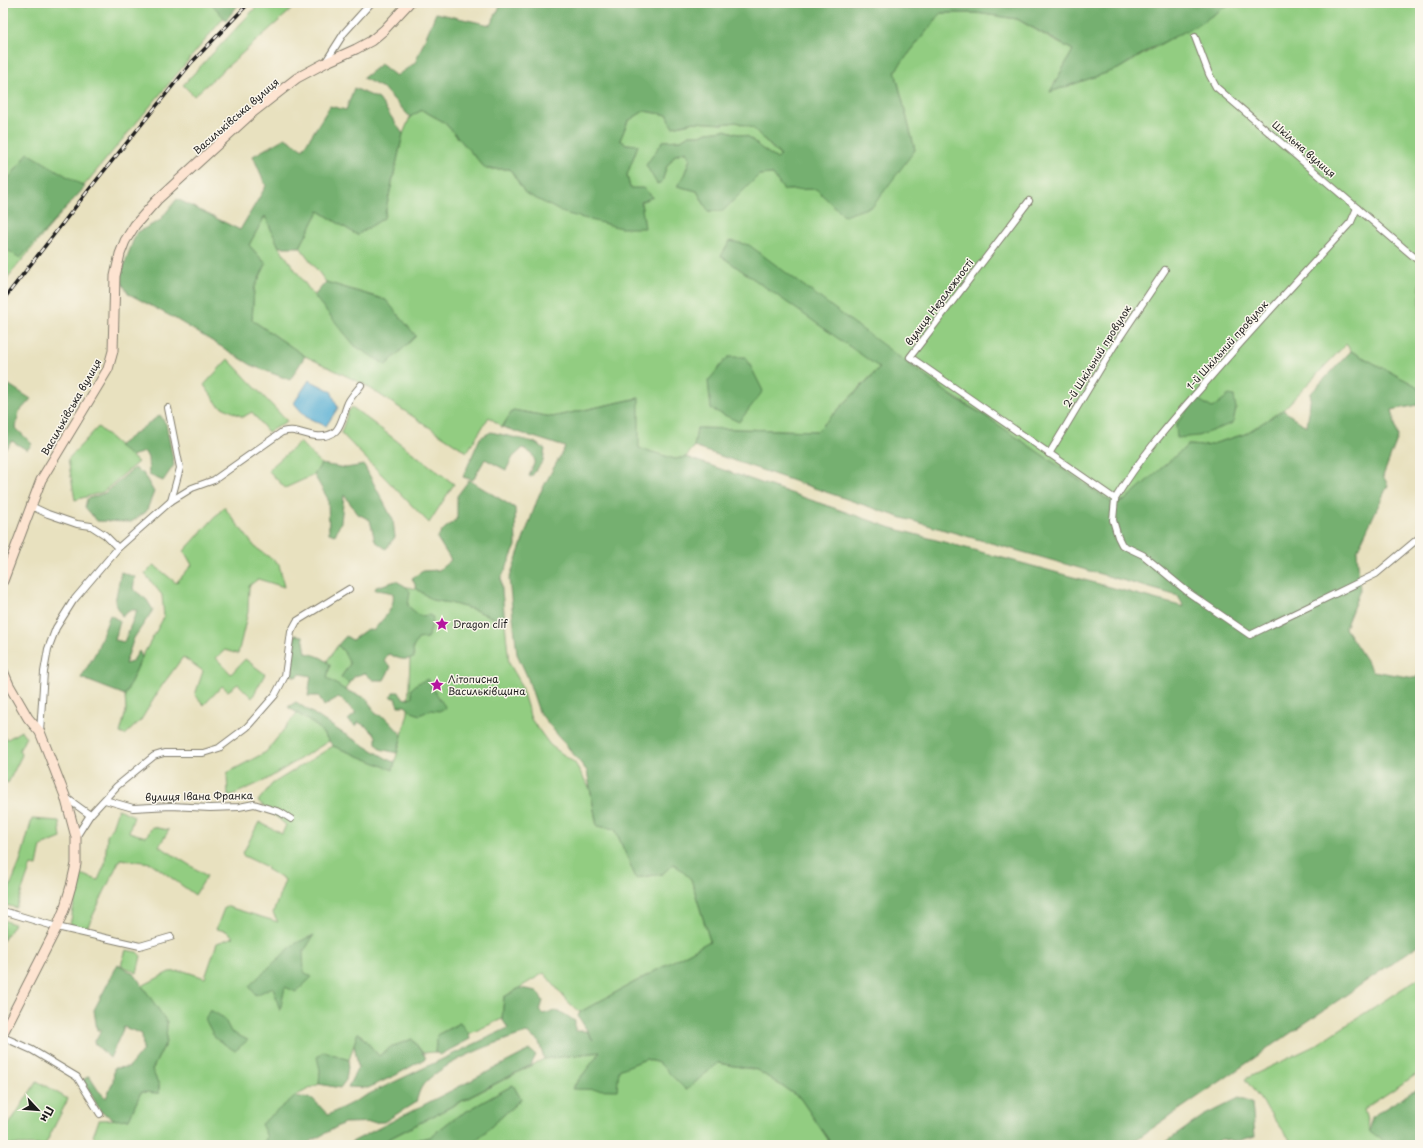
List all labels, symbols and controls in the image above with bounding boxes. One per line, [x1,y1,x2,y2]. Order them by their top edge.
street label: Васильківська вулиця [189,74,282,157]
street label: Шкільна вулиця [1269,117,1339,180]
street label: вулиця Незалежності [901,255,976,348]
street label: 1-й Шкільний провулок [1182,297,1272,393]
street label: 2-й Шкільний провулок [1059,302,1135,410]
street label: Васильківська вулиця [37,356,104,458]
place icon: Dragon clif [434,616,450,632]
place label: Dragon clif [453,616,508,631]
place label: Літописна Васильківщина [448,671,526,698]
place icon: Літописна Васильківщина [429,677,445,693]
street label: вулиця Івана Франка [145,787,254,804]
north arrow [18,1090,58,1130]
text: Пн [36,1104,59,1125]

